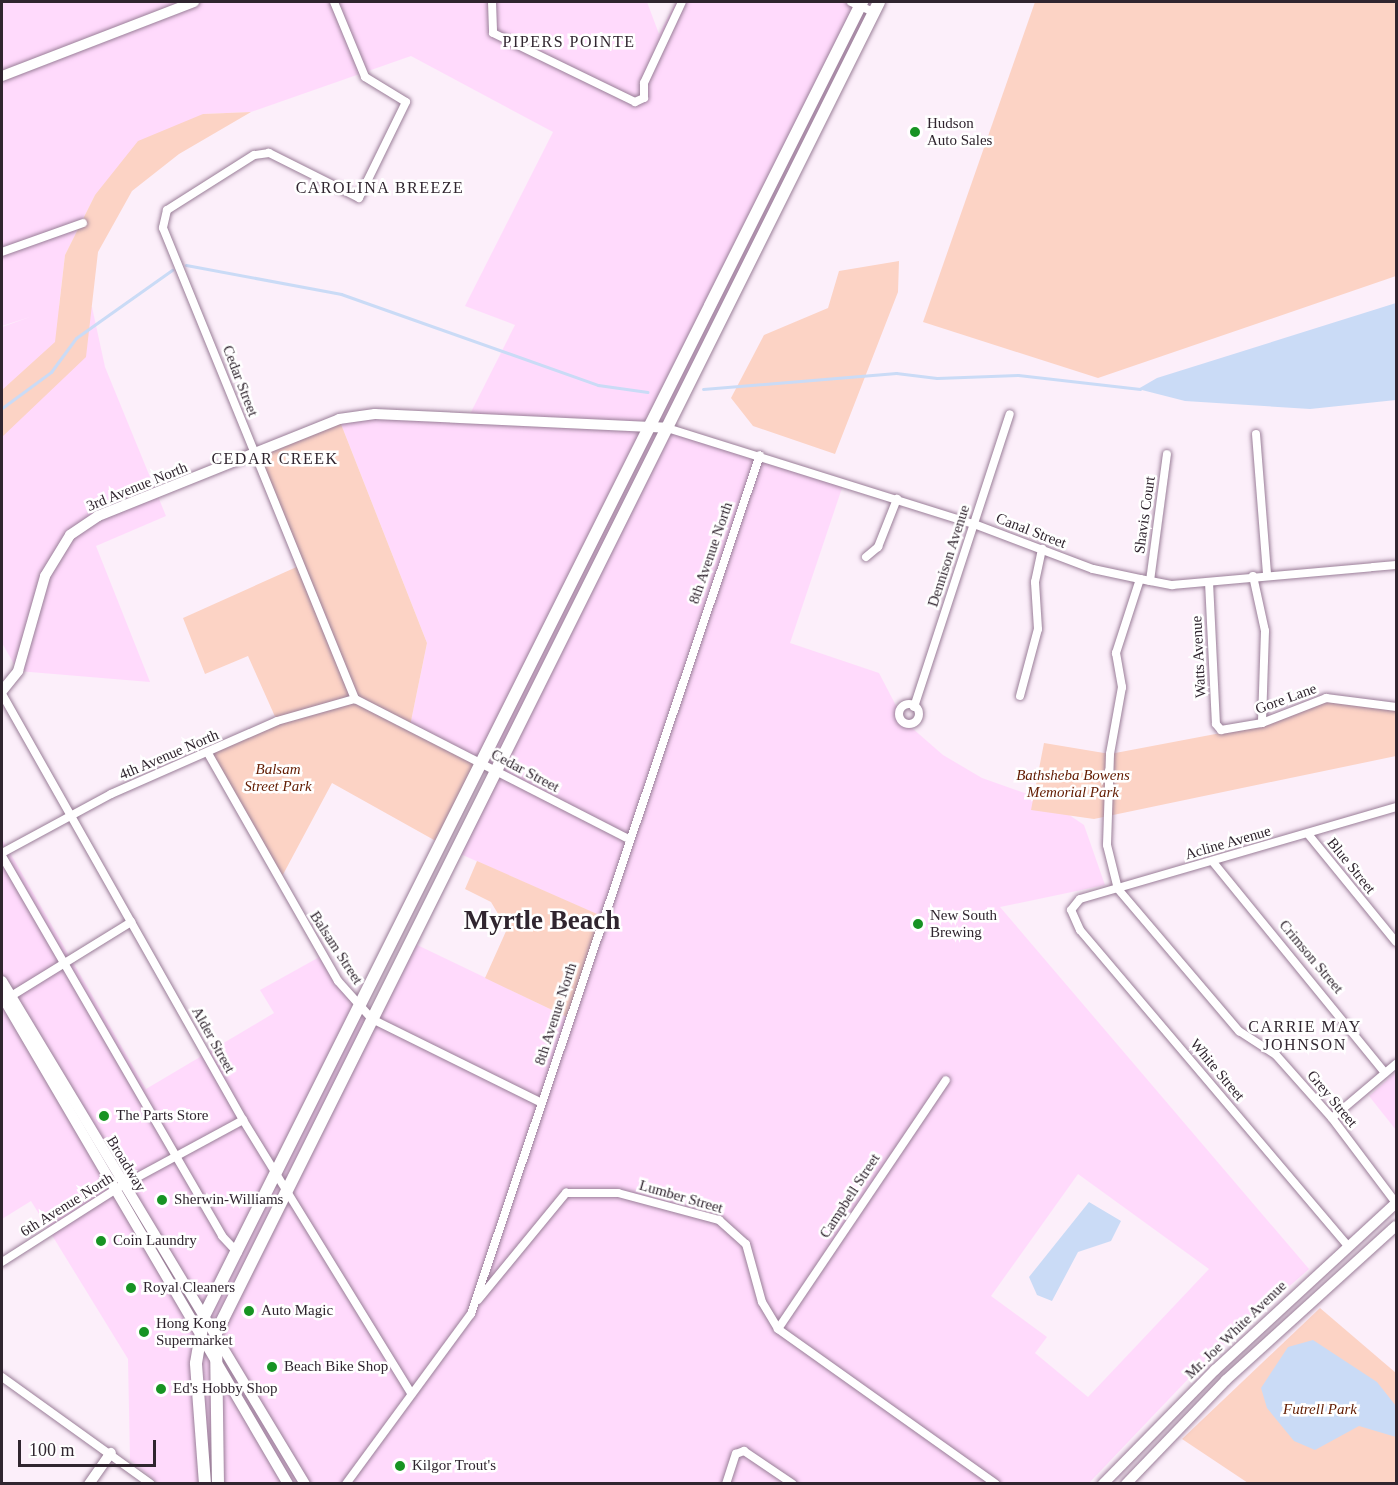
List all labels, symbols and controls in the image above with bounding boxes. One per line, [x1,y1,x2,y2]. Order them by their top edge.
district label: PIPERS POINTE [503,32,635,52]
place label: Hudson Auto Sales [927,114,992,149]
marker: Hudson Auto Sales [908,125,922,139]
district label: CAROLINA BREEZE [295,178,465,198]
street label: Cedar Street [218,343,262,419]
district label: CEDAR CREEK [211,449,339,469]
street label: 3rd Avenue North [84,458,190,516]
street label: Shavis Court [1131,475,1159,555]
street label: 8th Avenue North [685,499,737,607]
street label: Dennison Avenue [924,502,974,610]
street label: Canal Street [993,509,1069,553]
street label: Watts Avenue [1188,615,1210,699]
street label: Gore Lane [1253,680,1319,718]
street label: 4th Avenue North [116,726,222,784]
street label: Cedar Street [488,746,562,796]
park label: Balsam Street Park [244,760,312,795]
park label: Bathsheba Bowens Memorial Park [1016,766,1130,801]
street label: Acline Avenue [1183,822,1273,864]
street label: Blue Street [1323,834,1379,898]
district label: Myrtle Beach [464,905,620,937]
place label: New South Brewing [930,906,997,941]
street label: Balsam Street [306,908,366,988]
marker: New South Brewing [911,917,925,931]
street label: Crimson Street [1275,917,1347,997]
street label: 8th Avenue North [531,960,581,1068]
street label: Alder Street [187,1004,239,1076]
district label: CARRIE MAY JOHNSON [1248,1017,1362,1055]
street label: White Street [1186,1035,1248,1105]
street label: Grey Street [1303,1067,1361,1131]
place label: The Parts Store [116,1107,208,1125]
marker: The Parts Store [97,1109,111,1123]
street label: Broadway [102,1133,150,1195]
street label: Campbell Street [816,1150,884,1242]
street label: 6th Avenue North [17,1169,117,1241]
street label: Lumber Street [637,1176,725,1218]
place label: Sherwin-Williams [174,1191,283,1209]
marker: Sherwin-Williams [155,1193,169,1207]
place label: Coin Laundry [113,1232,197,1250]
marker: Coin Laundry [94,1234,108,1248]
street label: Mr. Joe White Avenue [1181,1277,1291,1383]
place label: Royal Cleaners [143,1279,235,1297]
marker: Royal Cleaners [124,1281,138,1295]
place label: Auto Magic [261,1302,333,1320]
marker: Auto Magic [242,1304,256,1318]
place label: Hong Kong Supermarket [156,1314,233,1349]
marker: Hong Kong Supermarket [137,1325,151,1339]
place label: Beach Bike Shop [284,1358,388,1376]
marker: Beach Bike Shop [265,1360,279,1374]
place label: Ed's Hobby Shop [173,1380,277,1398]
marker: Ed's Hobby Shop [154,1382,168,1396]
park label: Futrell Park [1283,1401,1357,1419]
scale bar [21,1428,159,1466]
text: 100 m [29,1440,75,1460]
place label: Kilgor Trout's [412,1457,496,1475]
marker: Kilgor Trout's [393,1459,407,1473]

